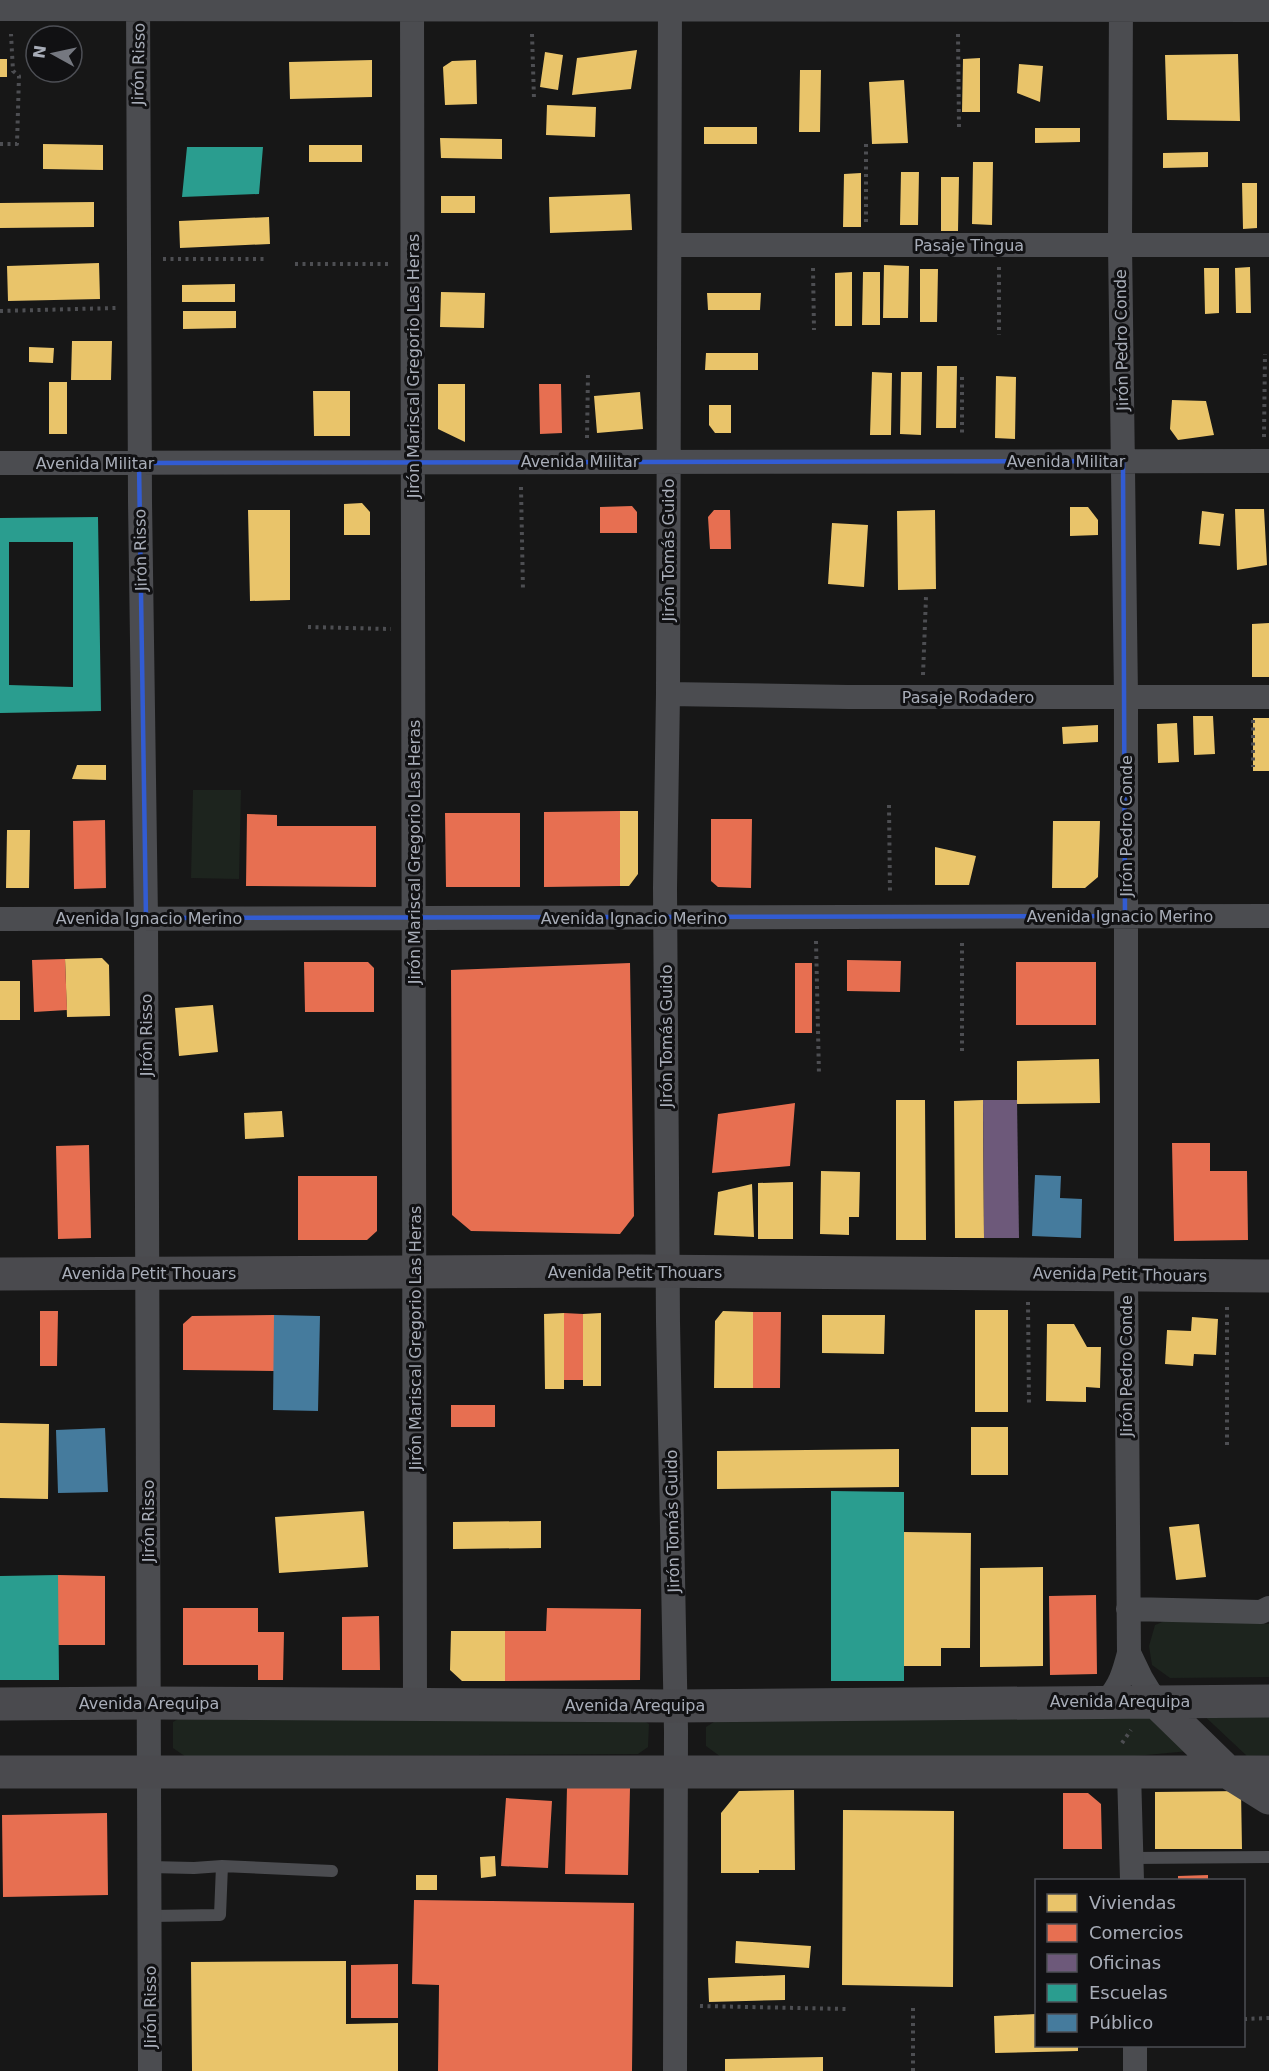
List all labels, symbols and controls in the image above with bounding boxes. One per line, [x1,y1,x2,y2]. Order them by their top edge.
street label: Jirón Risso [128,23,149,106]
north arrow [24,24,84,84]
text: N [29,44,50,60]
street label: Jirón Mariscal Gregorio Las Heras [404,234,423,499]
street label: Pasaje Tingua [914,236,1024,255]
street label: Jirón Pedro Conde [1111,269,1132,412]
street label: Avenida Militar [521,452,640,471]
street label: Avenida Militar [1007,452,1126,471]
street label: Avenida Militar [36,454,155,473]
street label: Jirón Tomás Guido [659,479,678,623]
street label: Jirón Risso [130,509,151,592]
street label: Pasaje Rodadero [902,688,1034,707]
street label: Jirón Mariscal Gregorio Las Heras [405,720,424,985]
street label: Jirón Pedro Conde [1117,755,1136,898]
street label: Avenida Ignacio Merino [1027,907,1213,926]
street label: Avenida Ignacio Merino [56,909,242,928]
street label: Avenida Ignacio Merino [541,909,727,928]
street label: Jirón Tomás Guido [657,965,676,1109]
street label: Jirón Risso [137,994,156,1077]
street label: Jirón Mariscal Gregorio Las Heras [406,1206,425,1471]
street label: Avenida Petit Thouars [548,1263,722,1282]
street label: Avenida Petit Thouars [1033,1263,1207,1286]
street label: Avenida Petit Thouars [62,1264,236,1283]
street label: Jirón Pedro Conde [1117,1295,1136,1438]
street label: Jirón Tomás Guido [662,1449,683,1594]
street label: Jirón Risso [139,1480,158,1563]
street label: Avenida Arequipa [1050,1692,1190,1711]
street label: Avenida Arequipa [79,1694,219,1713]
street label: Avenida Arequipa [565,1696,705,1715]
legend [1035,1879,1245,2047]
text: Viviendas [1089,1892,1176,1913]
text: Comercios [1089,1922,1183,1943]
text: Oficinas [1089,1952,1161,1973]
street label: Jirón Risso [141,1966,160,2049]
text: Escuelas [1089,1982,1168,2003]
text: Público [1089,2012,1153,2033]

